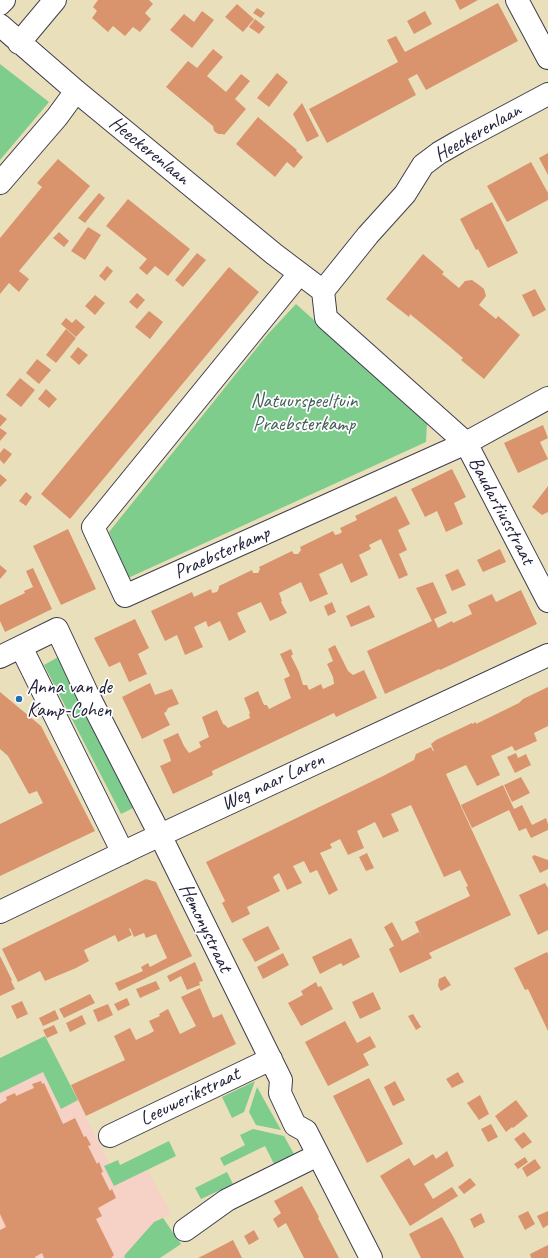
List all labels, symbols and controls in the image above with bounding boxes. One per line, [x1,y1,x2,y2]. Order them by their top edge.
street label: Heeckerenlaan [430,98,526,168]
street label: Heeckerenlaan [104,111,194,191]
park label: Natuurspeeltuin Praebsterkamp [251,390,357,437]
street label: Baudartiusstraat [463,453,539,569]
street label: Praebsterkamp [170,521,274,585]
place label: Anna van de Kamp-Cohen [27,676,112,723]
marker: Anna van de Kamp-Cohen [14,694,24,704]
street label: Weg naar Laren [218,748,328,816]
street label: Hemonystraat [173,880,237,976]
street label: Leeuwerikstraat [136,1062,244,1132]

